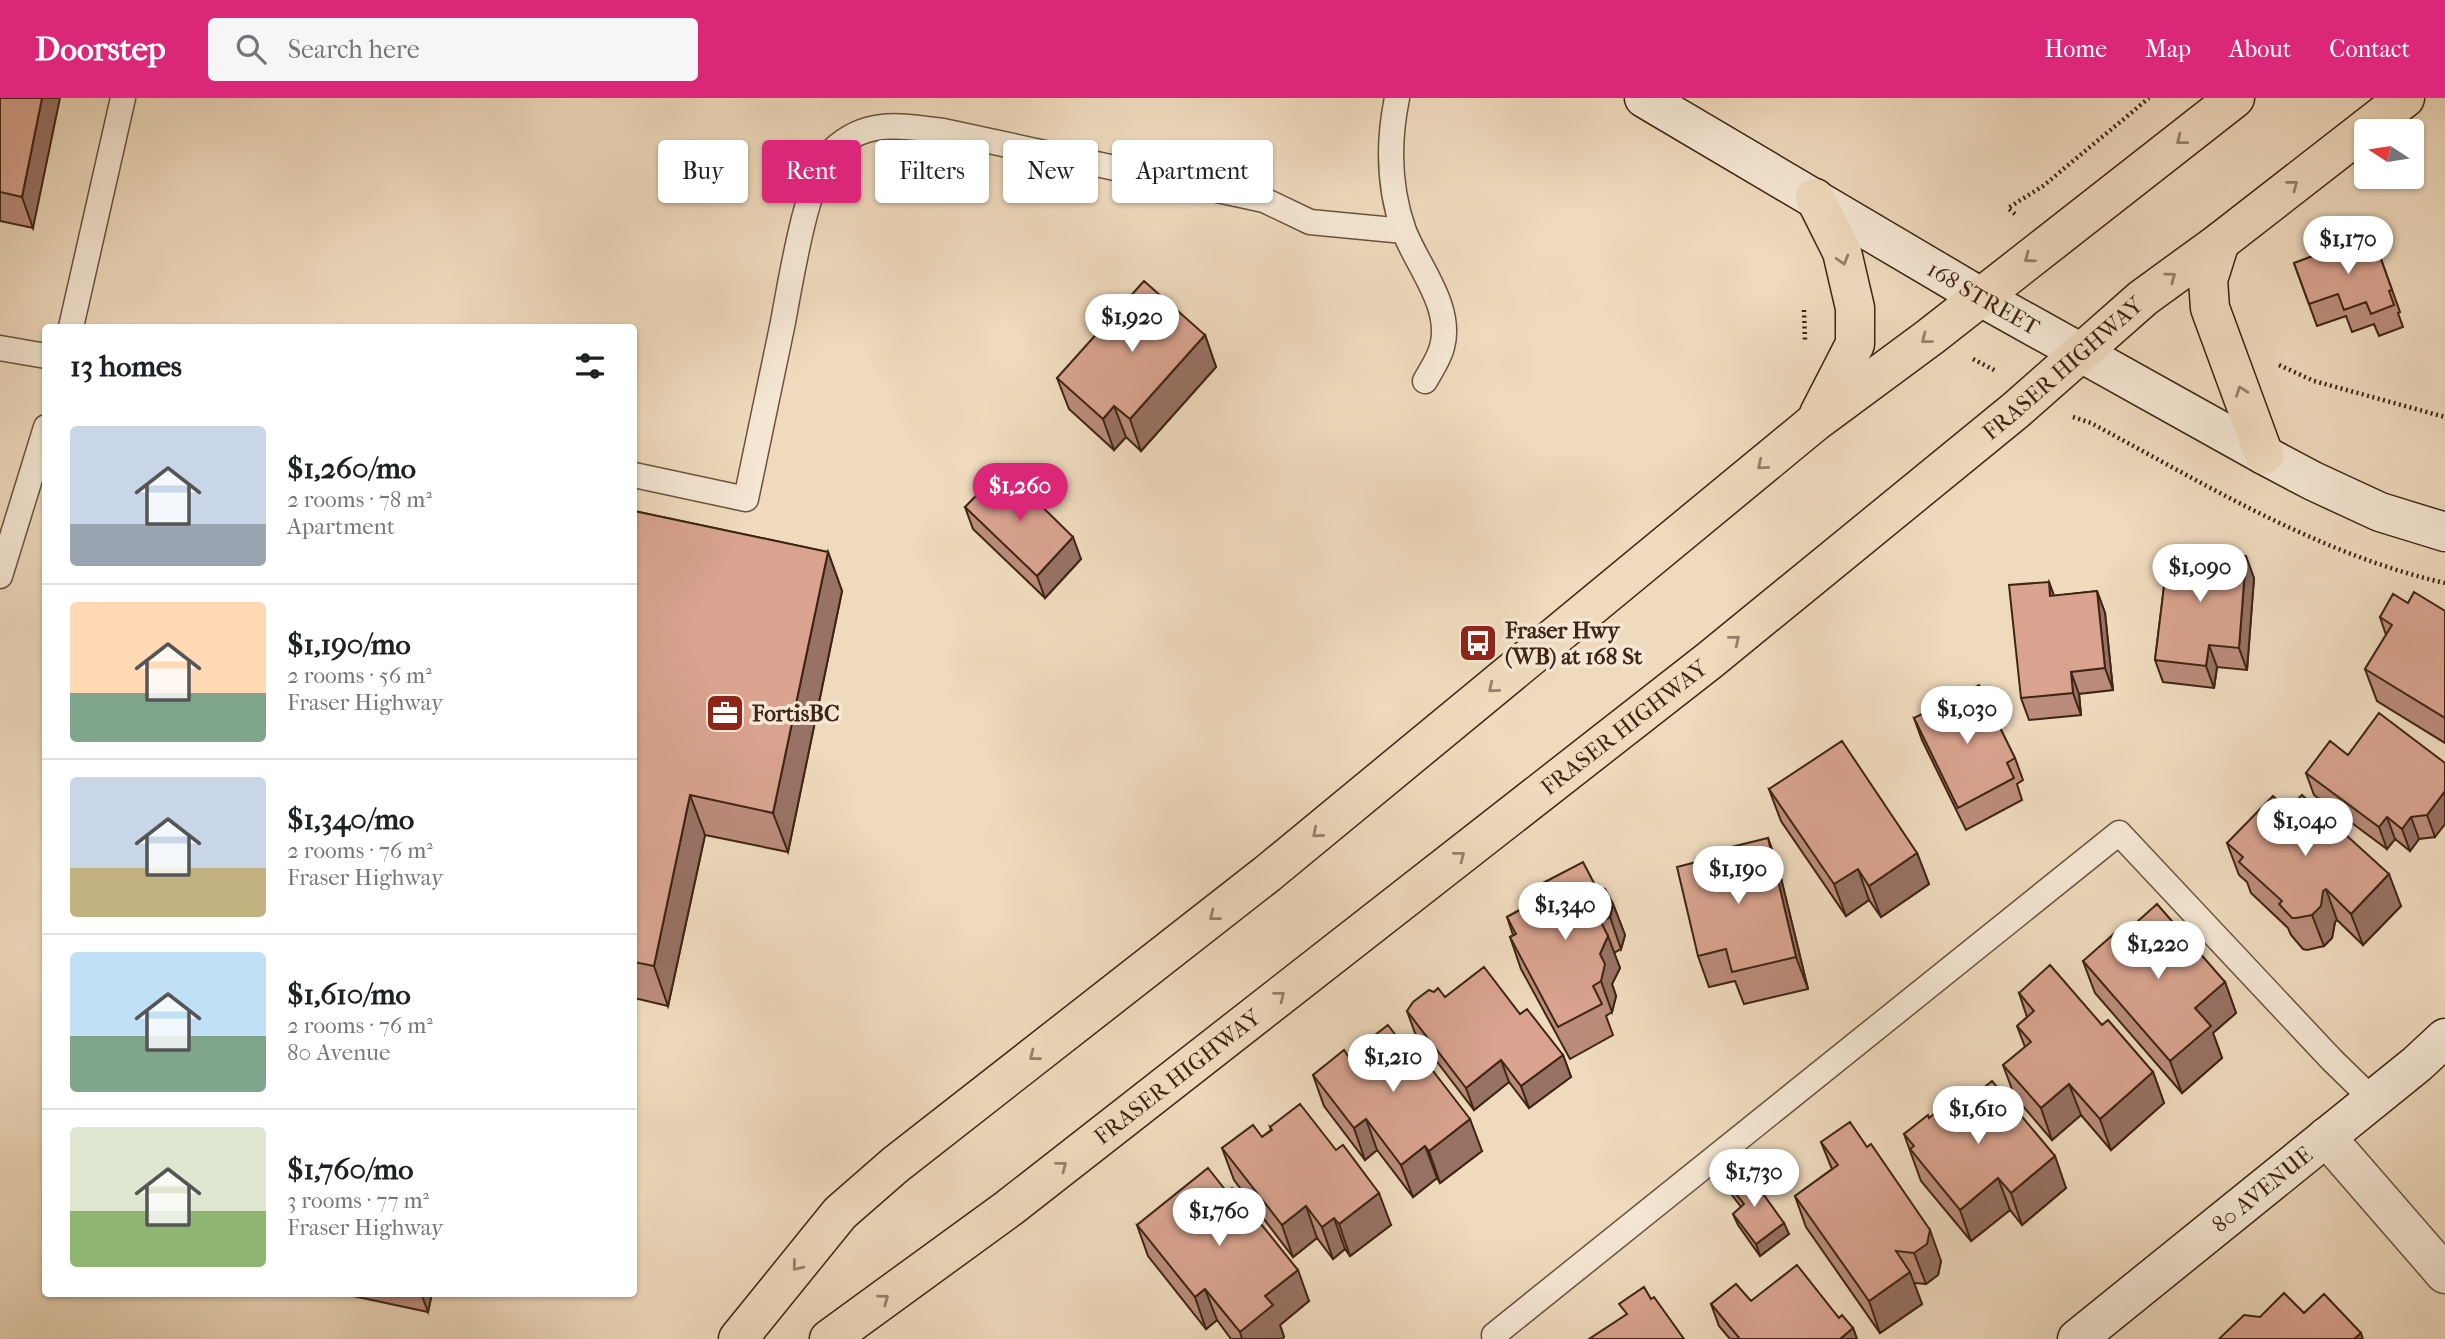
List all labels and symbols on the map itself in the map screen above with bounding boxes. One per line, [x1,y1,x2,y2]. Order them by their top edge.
north arrow [2354,119,2424,189]
one-way arrow [2176,131,2188,144]
one-way arrow [2285,181,2298,193]
pin: $1,170 [2291,216,2405,276]
one-way arrow [2024,249,2037,262]
one-way arrow [1835,253,1849,265]
street label: 168 STREET [1922,256,2044,341]
one-way arrow [2163,273,2176,286]
street label: FRASER HIGHWAY [1977,291,2150,446]
pin: $1,920 [1075,294,1189,354]
one-way arrow [1922,330,1934,343]
one-way arrow [2235,386,2249,398]
one-way arrow [1758,457,1770,470]
pin: $1,260 [963,464,1077,523]
pin: $1,090 [2143,545,2257,604]
place label: Fraser Hwy (WB) at 168 St [1504,617,1643,670]
bus stop icon: Fraser Hwy (WB) at 168 St [1457,622,1499,664]
one-way arrow [1728,635,1740,648]
street label: FRASER HIGHWAY [1535,654,1714,801]
one-way arrow [1488,680,1500,693]
pin: $1,030 [1910,686,2024,746]
office icon: FortisBC [704,692,746,734]
place label: FortisBC [751,700,839,727]
pin: $1,040 [2248,798,2362,858]
one-way arrow [1313,825,1326,837]
pin: $1,190 [1681,846,1795,906]
one-way arrow [1452,851,1464,864]
pin: $1,340 [1508,882,1622,942]
one-way arrow [1209,908,1221,921]
pin: $1,220 [2101,922,2215,981]
one-way arrow [1273,991,1285,1004]
street label: FRASER HIGHWAY [1089,1003,1267,1150]
pin: $1,210 [1336,1034,1450,1094]
one-way arrow [1030,1048,1042,1061]
pin: $1,610 [1921,1086,2035,1146]
street label: 80 AVENUE [2207,1141,2318,1238]
pin: $1,730 [1697,1150,1811,1209]
one-way arrow [1055,1161,1067,1174]
pin: $1,760 [1162,1188,1276,1248]
one-way arrow [793,1257,805,1270]
one-way arrow [876,1295,889,1307]

